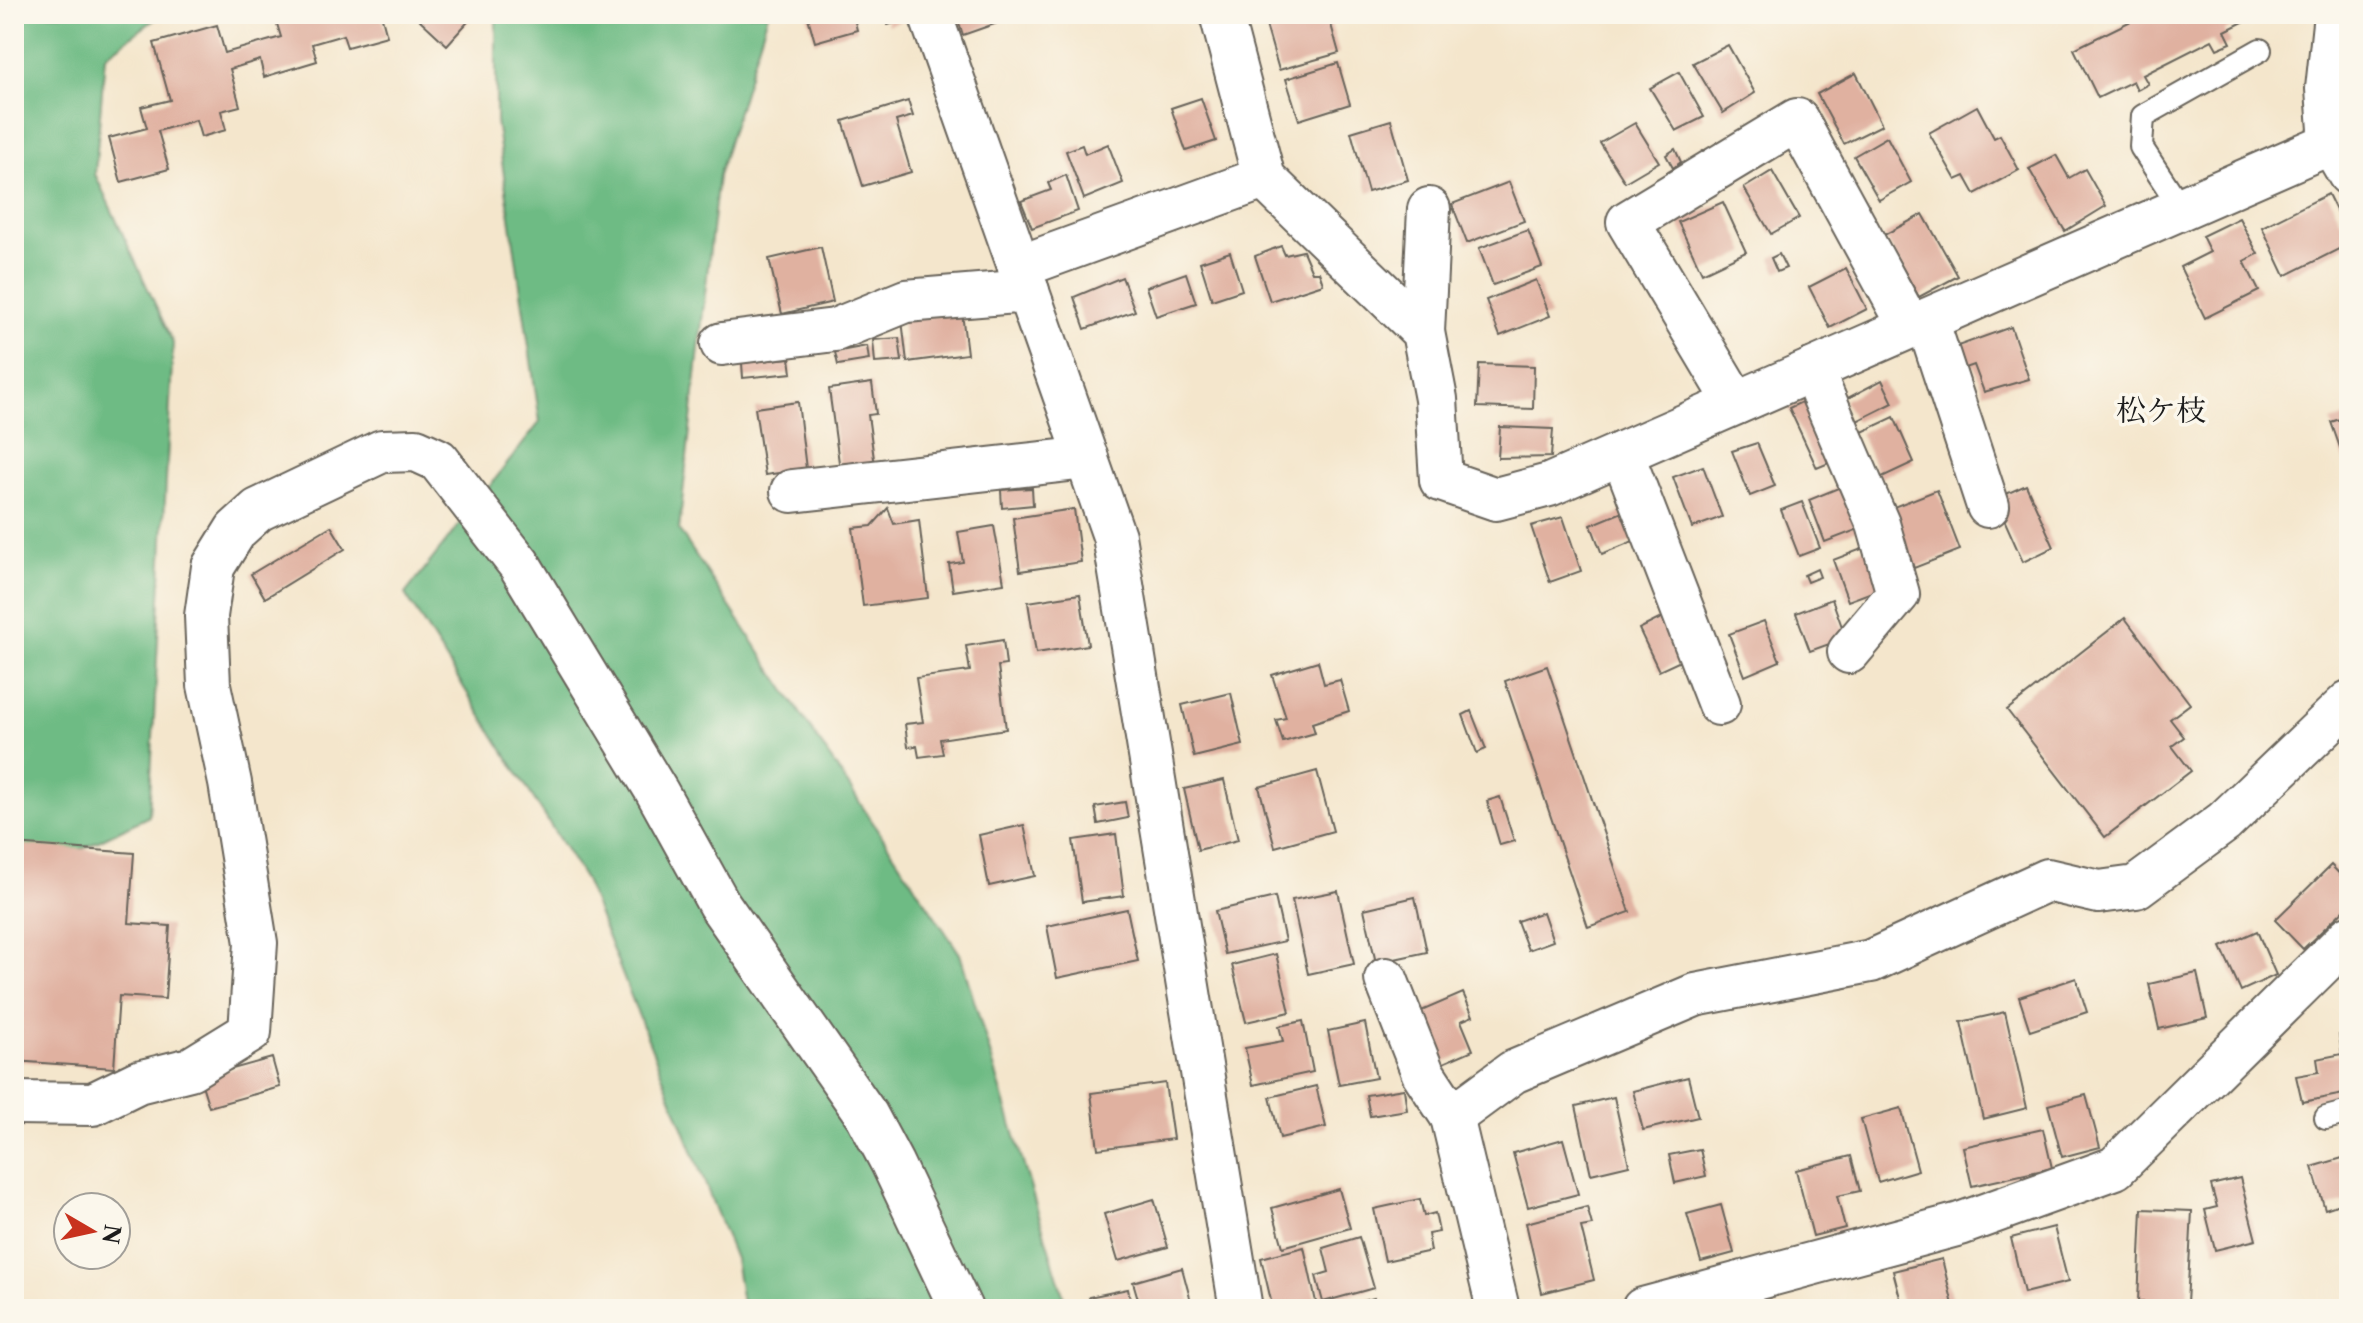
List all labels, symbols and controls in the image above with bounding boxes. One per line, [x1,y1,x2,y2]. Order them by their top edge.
district label: 松ケ枝 [2116,392,2206,429]
north arrow [52,1191,132,1271]
text: N [96,1222,126,1246]

